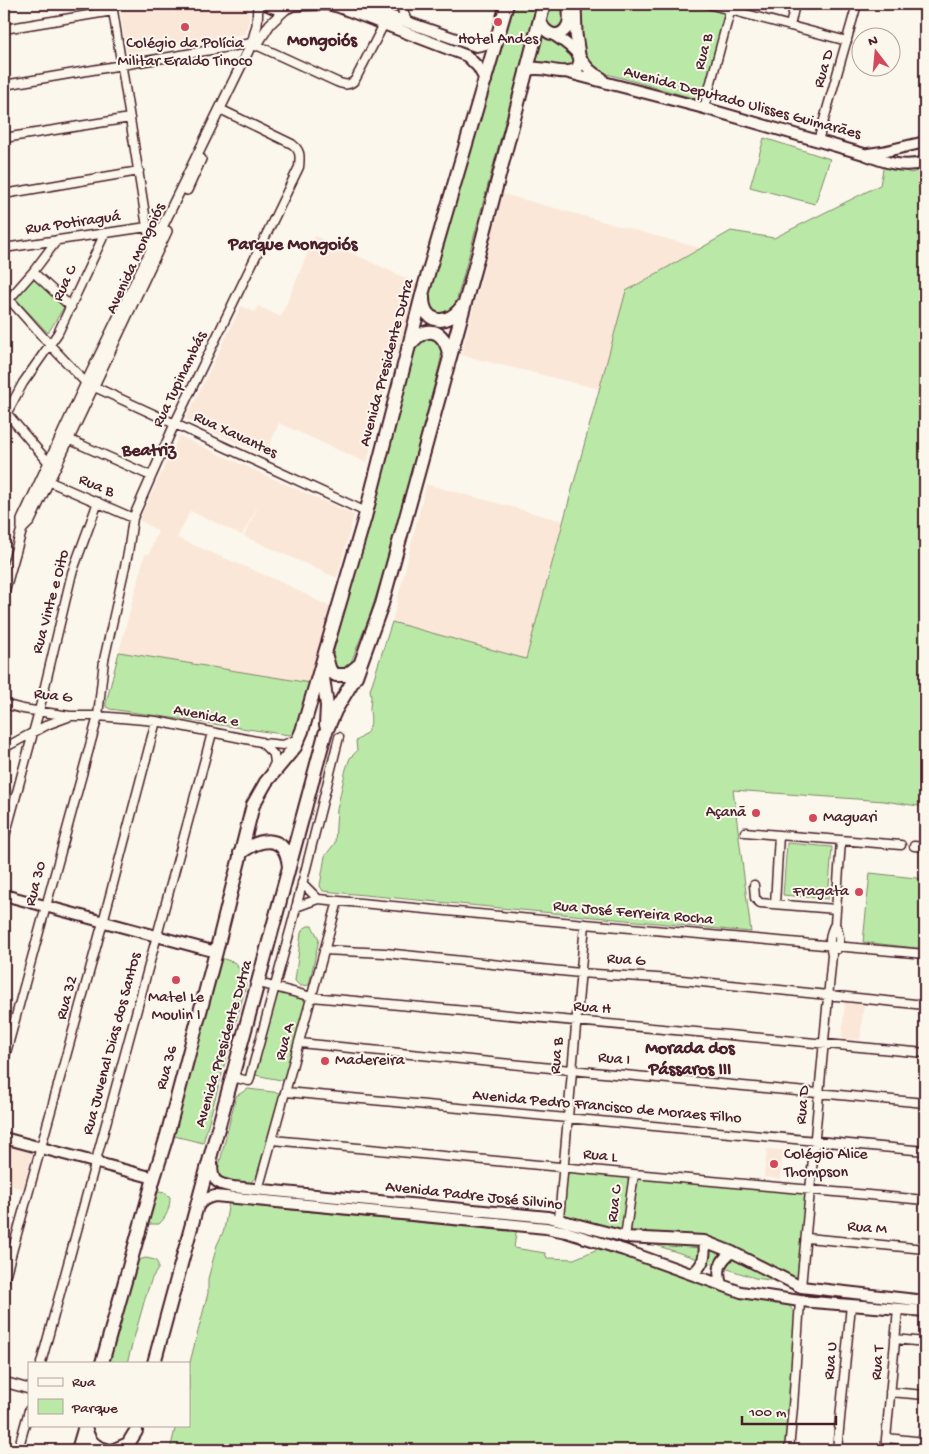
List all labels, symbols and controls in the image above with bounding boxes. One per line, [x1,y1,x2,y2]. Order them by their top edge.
marker: Hotel Andes [492,16,504,28]
marker: Colégio da Polícia Militar Eraldo Tinoco [179,21,191,33]
north arrow [852,28,902,78]
district label: Mongoiós [287,31,358,52]
place label: Hotel Andes [458,31,539,50]
street label: Rua B [691,31,719,72]
text: N [866,32,880,51]
place label: Colégio da Polícia Militar Eraldo Tinoco [117,35,253,72]
street label: Rua D [810,47,840,90]
street label: Avenida Deputado Ulisses Guimarães [621,63,864,145]
street label: Avenida Mongoiós [103,200,171,317]
street label: Rua Potiraguá [24,208,123,240]
district label: Parque Mongoiós [228,235,359,256]
street label: Rua C [50,262,83,305]
street label: Avenida Presidente Dutra [356,276,420,449]
street label: Rua Tupinambás [150,328,213,431]
street label: Rua Xavantes [190,408,281,464]
district label: Beatriz [121,441,177,462]
street label: Rua B [75,471,117,503]
street label: Rua Vinte e Oito [29,548,75,656]
street label: Rua G [33,685,74,709]
street label: Avenida e [172,701,241,733]
place label: Açanã [706,804,747,823]
marker: Açanã [750,807,762,819]
place label: Maguari [823,809,878,828]
marker: Maguari [807,812,819,824]
street label: Rua 30 [22,859,52,909]
place label: Fragata [792,883,850,902]
marker: Fragata [853,886,865,898]
street label: Rua José Ferreira Rocha [552,898,715,931]
street label: Rua Juvenal Dias dos Santos [79,950,147,1137]
street label: Rua G [606,950,647,972]
street label: Avenida Presidente Dutra [192,957,258,1130]
street label: Rua 32 [53,974,83,1022]
marker: Matel Le Moulin I [170,974,182,986]
place label: Matel Le Moulin I [148,989,205,1026]
street label: Rua H [572,998,612,1020]
street label: Rua A [272,1020,300,1063]
street label: Rua B [547,1036,569,1075]
district label: Morada dos Pássaros III [645,1039,736,1081]
street label: Rua 36 [153,1043,183,1092]
street label: Rua I [597,1049,631,1071]
place label: Madereira [335,1052,406,1071]
marker: Madereira [319,1055,331,1067]
street label: Rua D [793,1084,815,1125]
street label: Avenida Pedro Francisco de Moraes Filho [472,1087,742,1129]
street label: Rua L [582,1146,619,1168]
place label: Colégio Alice Thompson [783,1146,868,1183]
marker: Colégio Alice Thompson [768,1158,780,1170]
street label: Avenida Padre José Silvino [384,1178,564,1216]
street label: Rua C [604,1183,628,1224]
street label: Rua M [846,1218,888,1240]
street label: Rua U [821,1341,843,1381]
street label: Rua T [868,1344,890,1381]
legend [28,1362,190,1426]
text: Rua [72,1374,96,1392]
scale bar [742,1394,835,1426]
text: Parque [71,1400,118,1418]
text: 100 m [748,1404,787,1422]

